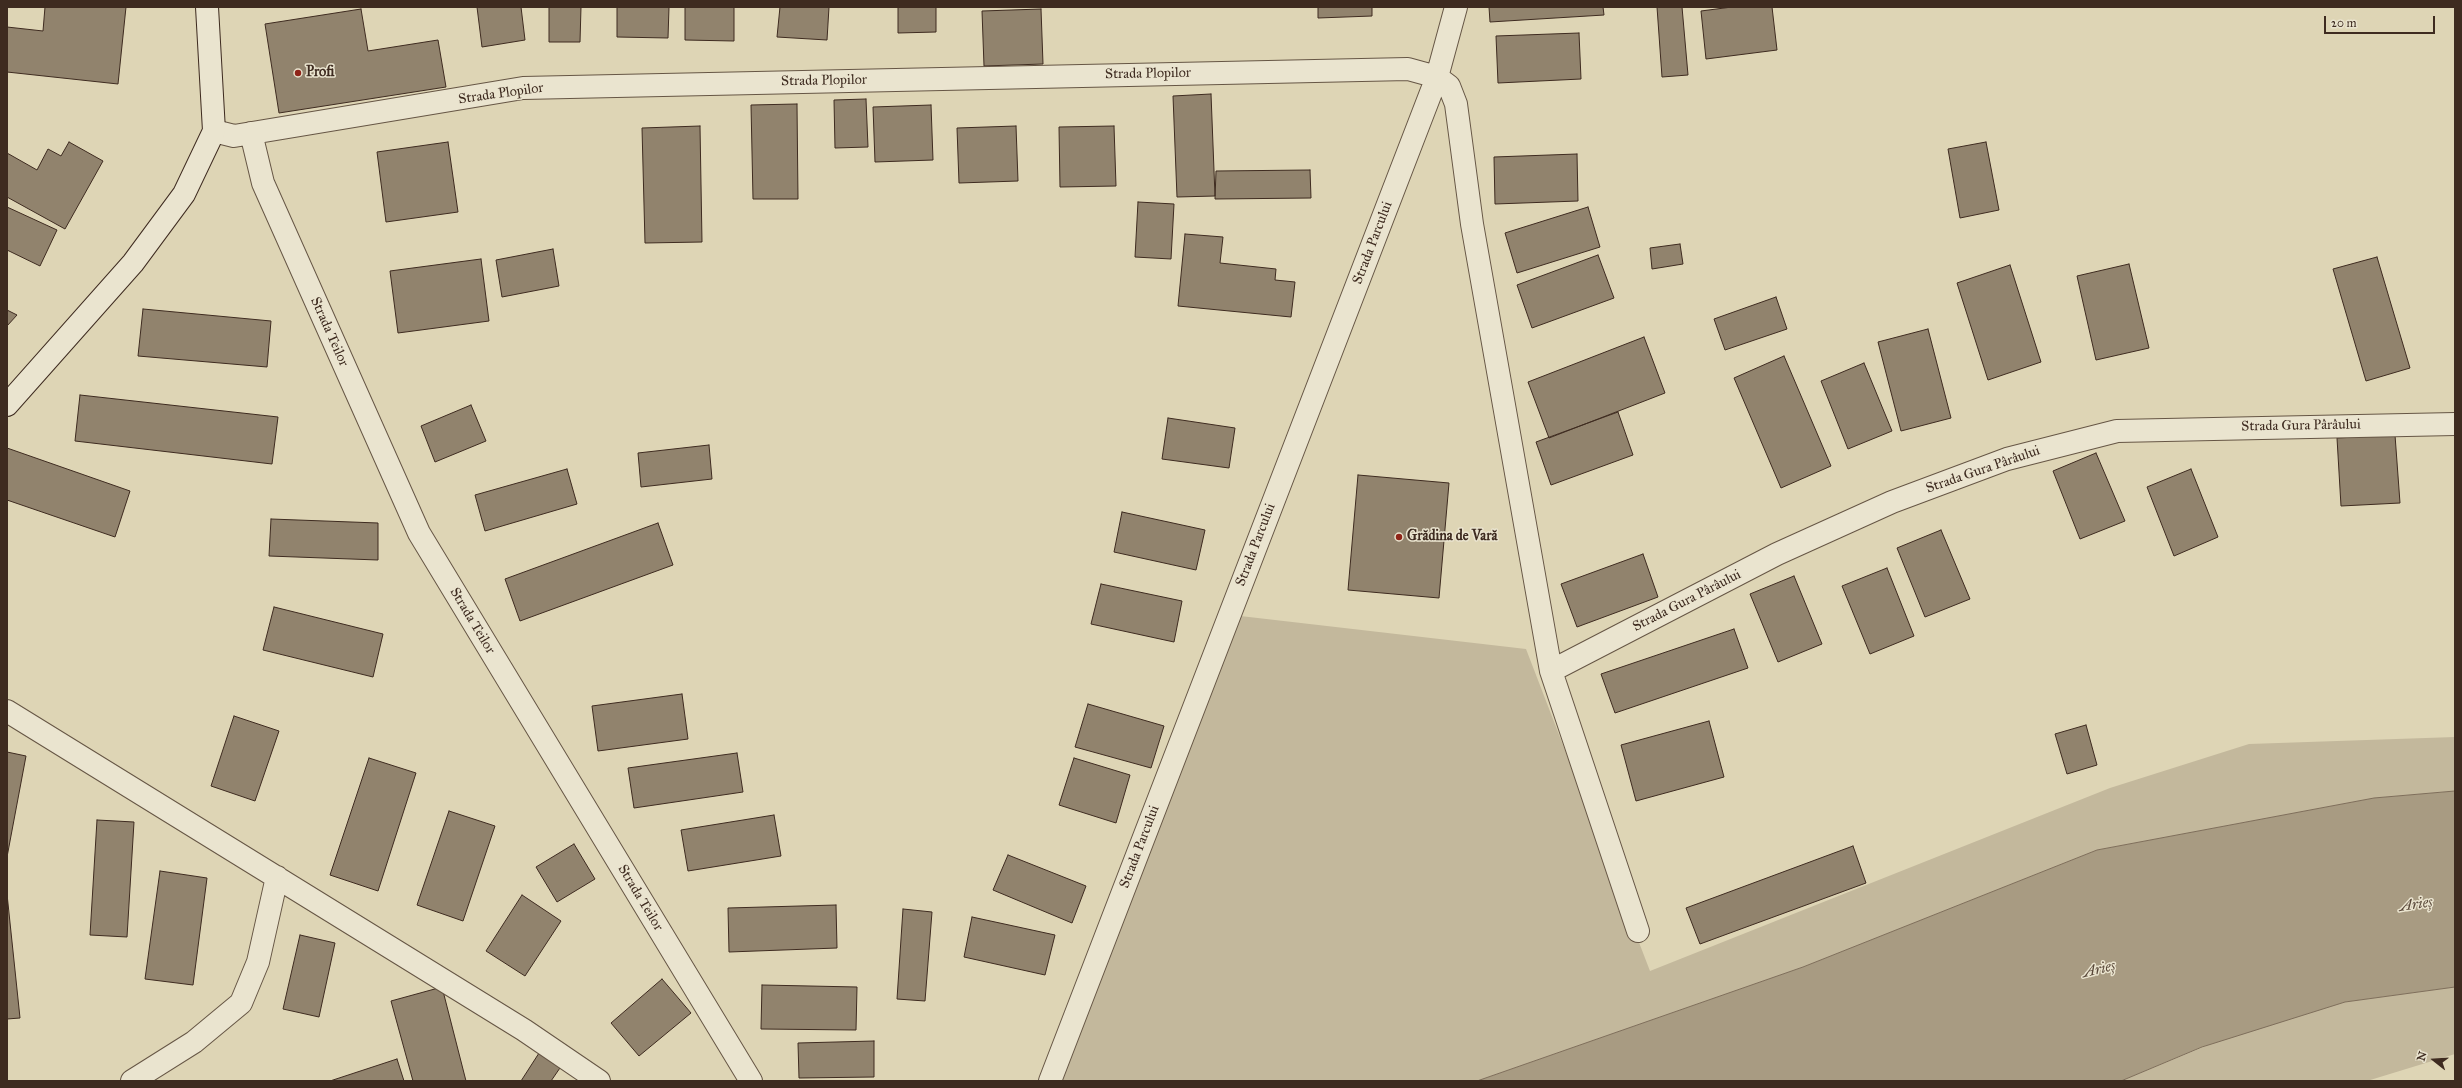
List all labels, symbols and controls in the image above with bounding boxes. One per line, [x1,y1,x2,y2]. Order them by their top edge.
scale bar [2326,8,2437,34]
text: 20 m [2331,16,2357,30]
place label: Profi [306,65,334,81]
street label: Strada Plopilor [1105,65,1191,83]
marker: Profi [293,68,303,78]
street label: Strada Plopilor [781,72,867,90]
street label: Strada Plopilor [457,80,545,108]
street label: Strada Parcului [1350,199,1396,287]
street label: Strada Teilor [306,295,352,369]
street label: Strada Gura Pârâului [2241,417,2361,435]
street label: Strada Gura Pârâului [1924,443,2042,497]
street label: Strada Parcului [1233,501,1279,589]
place label: Grădina de Vară [1407,529,1497,545]
marker: Grădina de Vară [1394,532,1404,542]
street label: Strada Gura Pârâului [1630,566,1744,636]
street label: Strada Teilor [446,585,498,657]
street label: Strada Parcului [1117,803,1163,891]
street label: Strada Teilor [614,862,666,934]
water label: Arieș [2398,894,2434,916]
water label: Arieș [2081,957,2117,983]
north arrow [2414,1040,2454,1080]
text: N [2414,1050,2430,1063]

